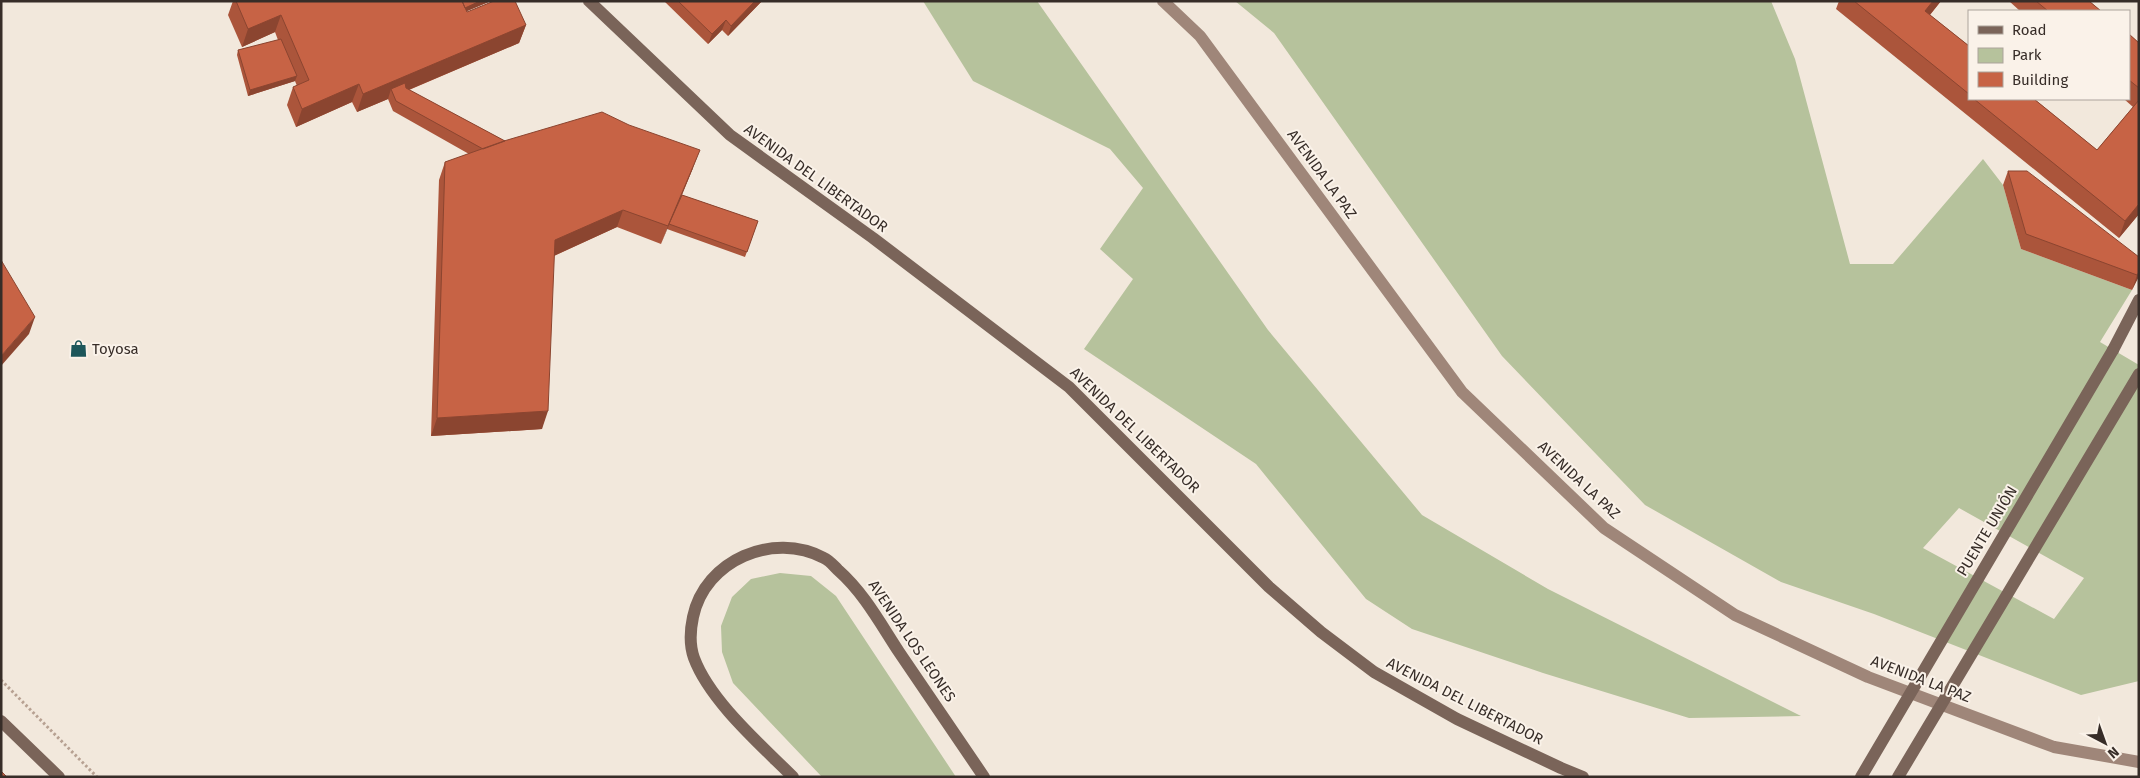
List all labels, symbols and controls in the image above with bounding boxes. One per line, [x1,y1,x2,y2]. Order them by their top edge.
legend [1968,10,2130,100]
text: Road [2012,21,2047,39]
text: Park [2012,46,2042,64]
text: Building [2012,71,2068,89]
street label: AVENIDA DEL LIBERTADOR [741,120,891,236]
street label: AVENIDA LA PAZ [1284,126,1360,222]
shop icon: Toyosa [68,339,88,359]
place label: Toyosa [92,340,139,358]
street label: AVENIDA DEL LIBERTADOR [1066,363,1204,497]
street label: AVENIDA LA PAZ [1534,437,1624,523]
street label: PUENTE UNIÓN [1953,483,2021,579]
street label: AVENIDA LOS LEONES [865,577,959,705]
street label: AVENIDA LA PAZ [1868,652,1974,706]
street label: AVENIDA DEL LIBERTADOR [1384,654,1546,748]
north arrow [2080,718,2130,768]
text: N [2104,743,2122,762]

